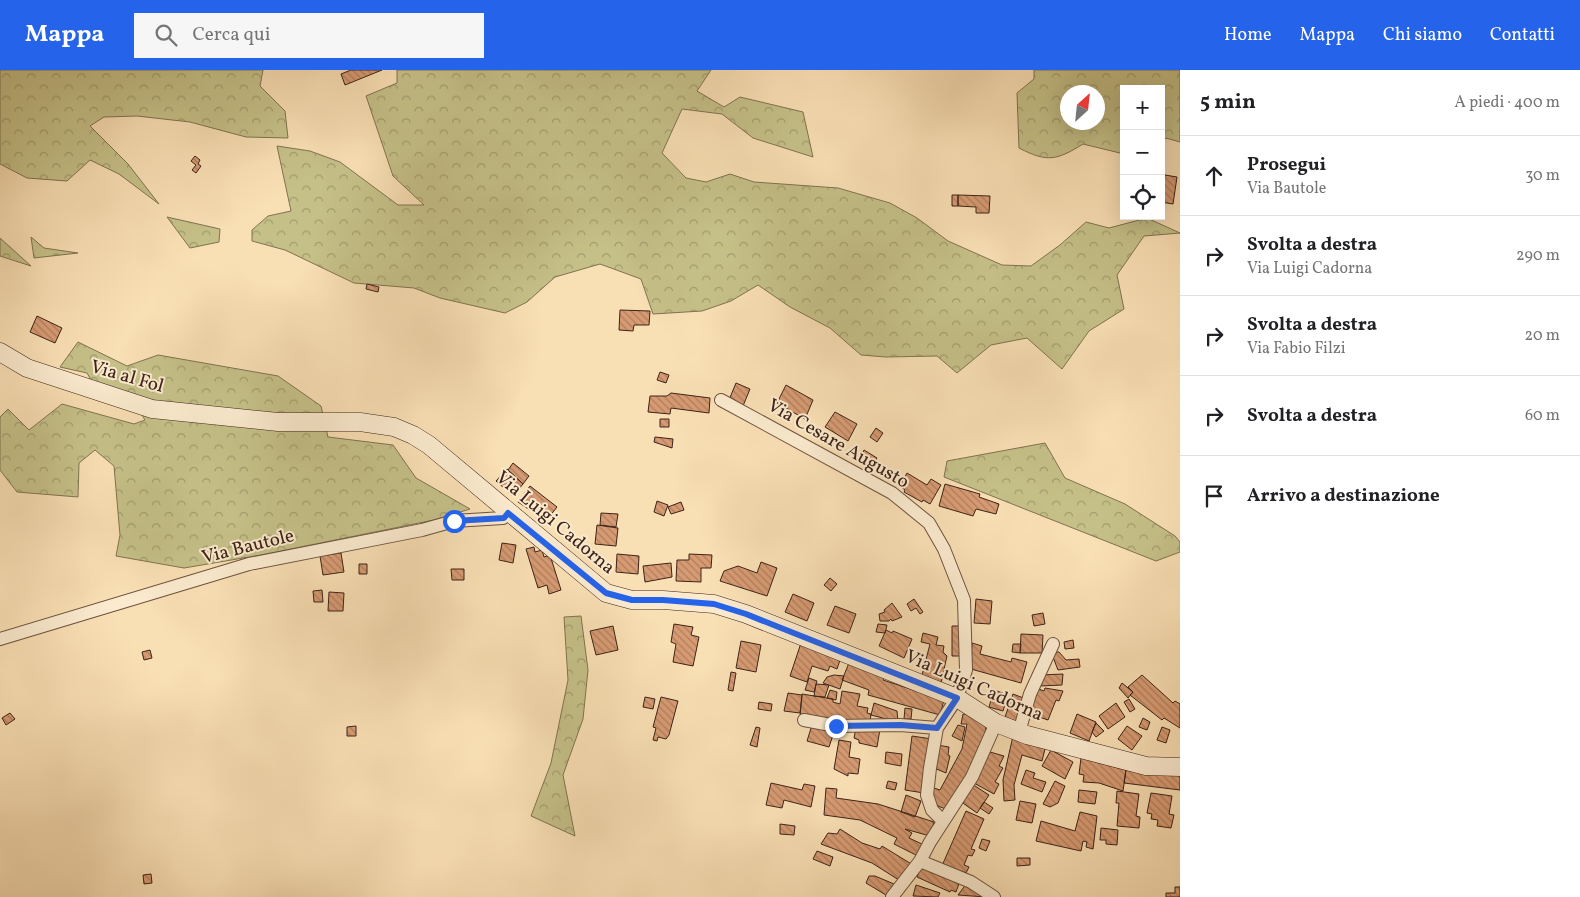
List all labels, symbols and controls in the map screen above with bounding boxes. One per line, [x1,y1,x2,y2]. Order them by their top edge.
search box [134,13,484,58]
text: Mappa [25,18,104,52]
icon: search [152,21,180,49]
text: Cerca qui [192,22,270,48]
text: Home [1224,23,1272,48]
text: Mappa [1300,23,1355,48]
text: Chi siamo [1383,23,1462,48]
text: Contatti [1490,23,1555,48]
north arrow [1060,85,1105,130]
map controls [1120,85,1165,220]
button: + [1120,85,1165,130]
text: 5 min [1200,88,1256,117]
text: A piedi · 400 m [1454,92,1560,114]
button: − [1120,130,1165,175]
text: Prosegui [1247,152,1326,178]
icon: ahead [1200,162,1228,190]
text: 30 m [1525,165,1560,187]
button: locate [1120,175,1165,220]
text: Via Bautole [1247,178,1326,200]
text: Svolta a destra [1247,232,1377,258]
icon: right [1200,242,1228,270]
text: 290 m [1516,245,1560,267]
text: Via Luigi Cadorna [1247,258,1372,280]
text: Svolta a destra [1247,312,1377,338]
icon: right [1200,322,1228,350]
text: 20 m [1525,325,1560,347]
text: Via Fabio Filzi [1247,338,1346,360]
street label: Via al Fol [87,354,167,400]
street label: Via Cesare Augusto [762,393,914,495]
icon: right [1200,402,1228,430]
text: Svolta a destra [1247,403,1377,429]
text: 60 m [1525,405,1560,427]
street label: Via Luigi Cadorna [490,465,620,581]
icon: arrive [1200,482,1228,510]
text: Arrivo a destinazione [1247,483,1440,509]
route start [443,510,466,533]
street label: Via Bautole [199,523,297,571]
street label: Via Luigi Cadorna [901,644,1047,728]
route end [825,715,848,738]

